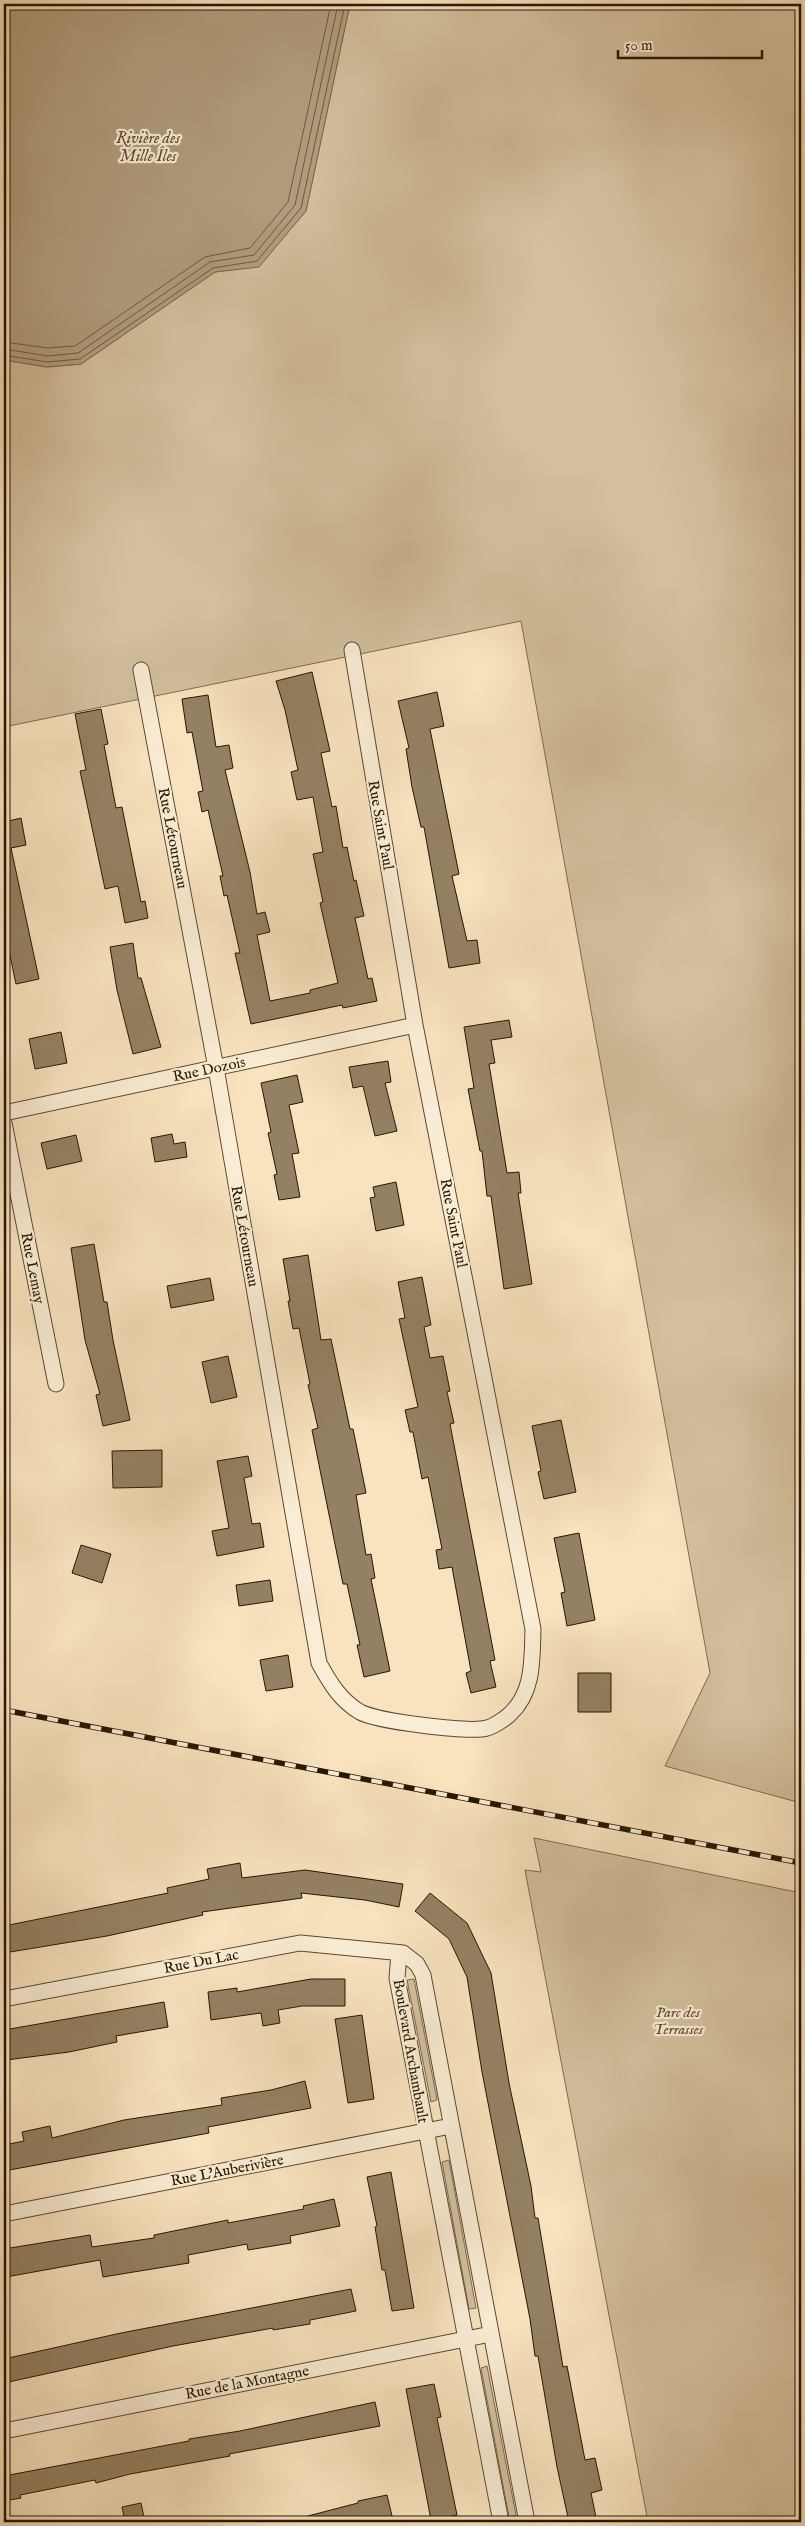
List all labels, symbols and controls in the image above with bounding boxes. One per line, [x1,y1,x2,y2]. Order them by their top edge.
scale bar [618,28,761,60]
text: 50 m [625,36,653,55]
water label: Rivière des Mille Îles [116,129,180,167]
street label: Rue Saint Paul [363,779,398,872]
street label: Rue Létourneau [153,786,192,890]
street label: Rue Dozois [171,1053,247,1086]
street label: Rue Saint Paul [436,1177,472,1270]
street label: Rue Létourneau [226,1184,263,1288]
street label: Rue Lemay [16,1231,49,1306]
street label: Rue Du Lac [162,1945,240,1978]
street label: Boulevard Archambault [388,1977,433,2125]
park label: Parc des Terrasses [653,2003,704,2039]
street label: Rue L'Auberivière [169,2150,285,2191]
street label: Rue de la Montagne [184,2361,311,2404]

